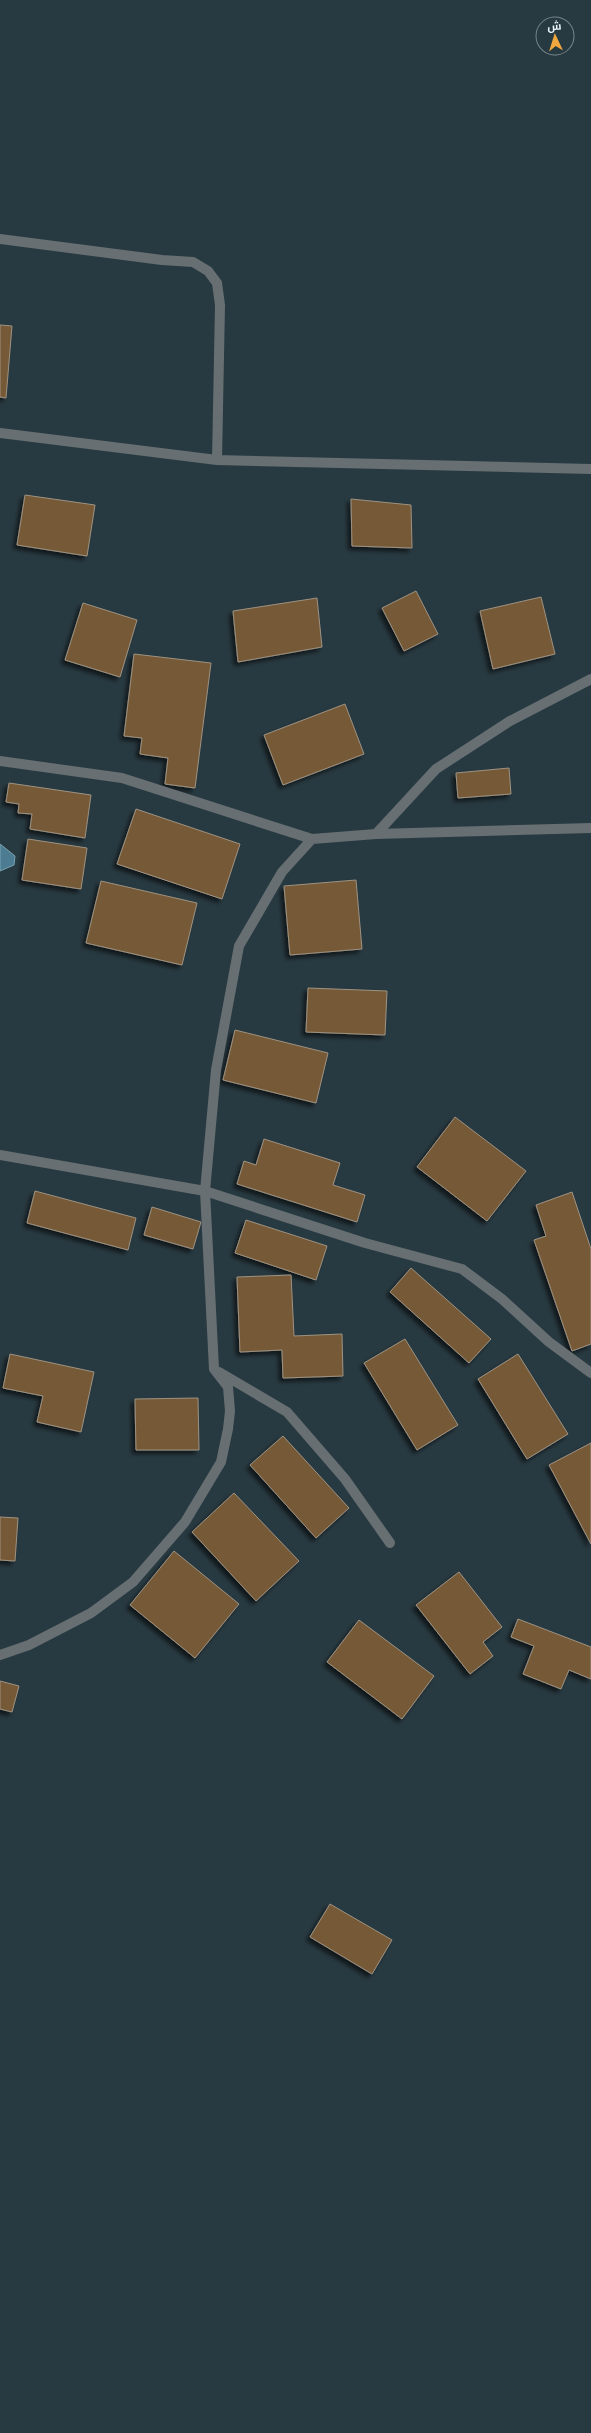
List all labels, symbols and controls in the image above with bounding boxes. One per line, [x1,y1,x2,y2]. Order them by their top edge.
north arrow [535,16,575,56]
text: ش [547,19,562,34]

